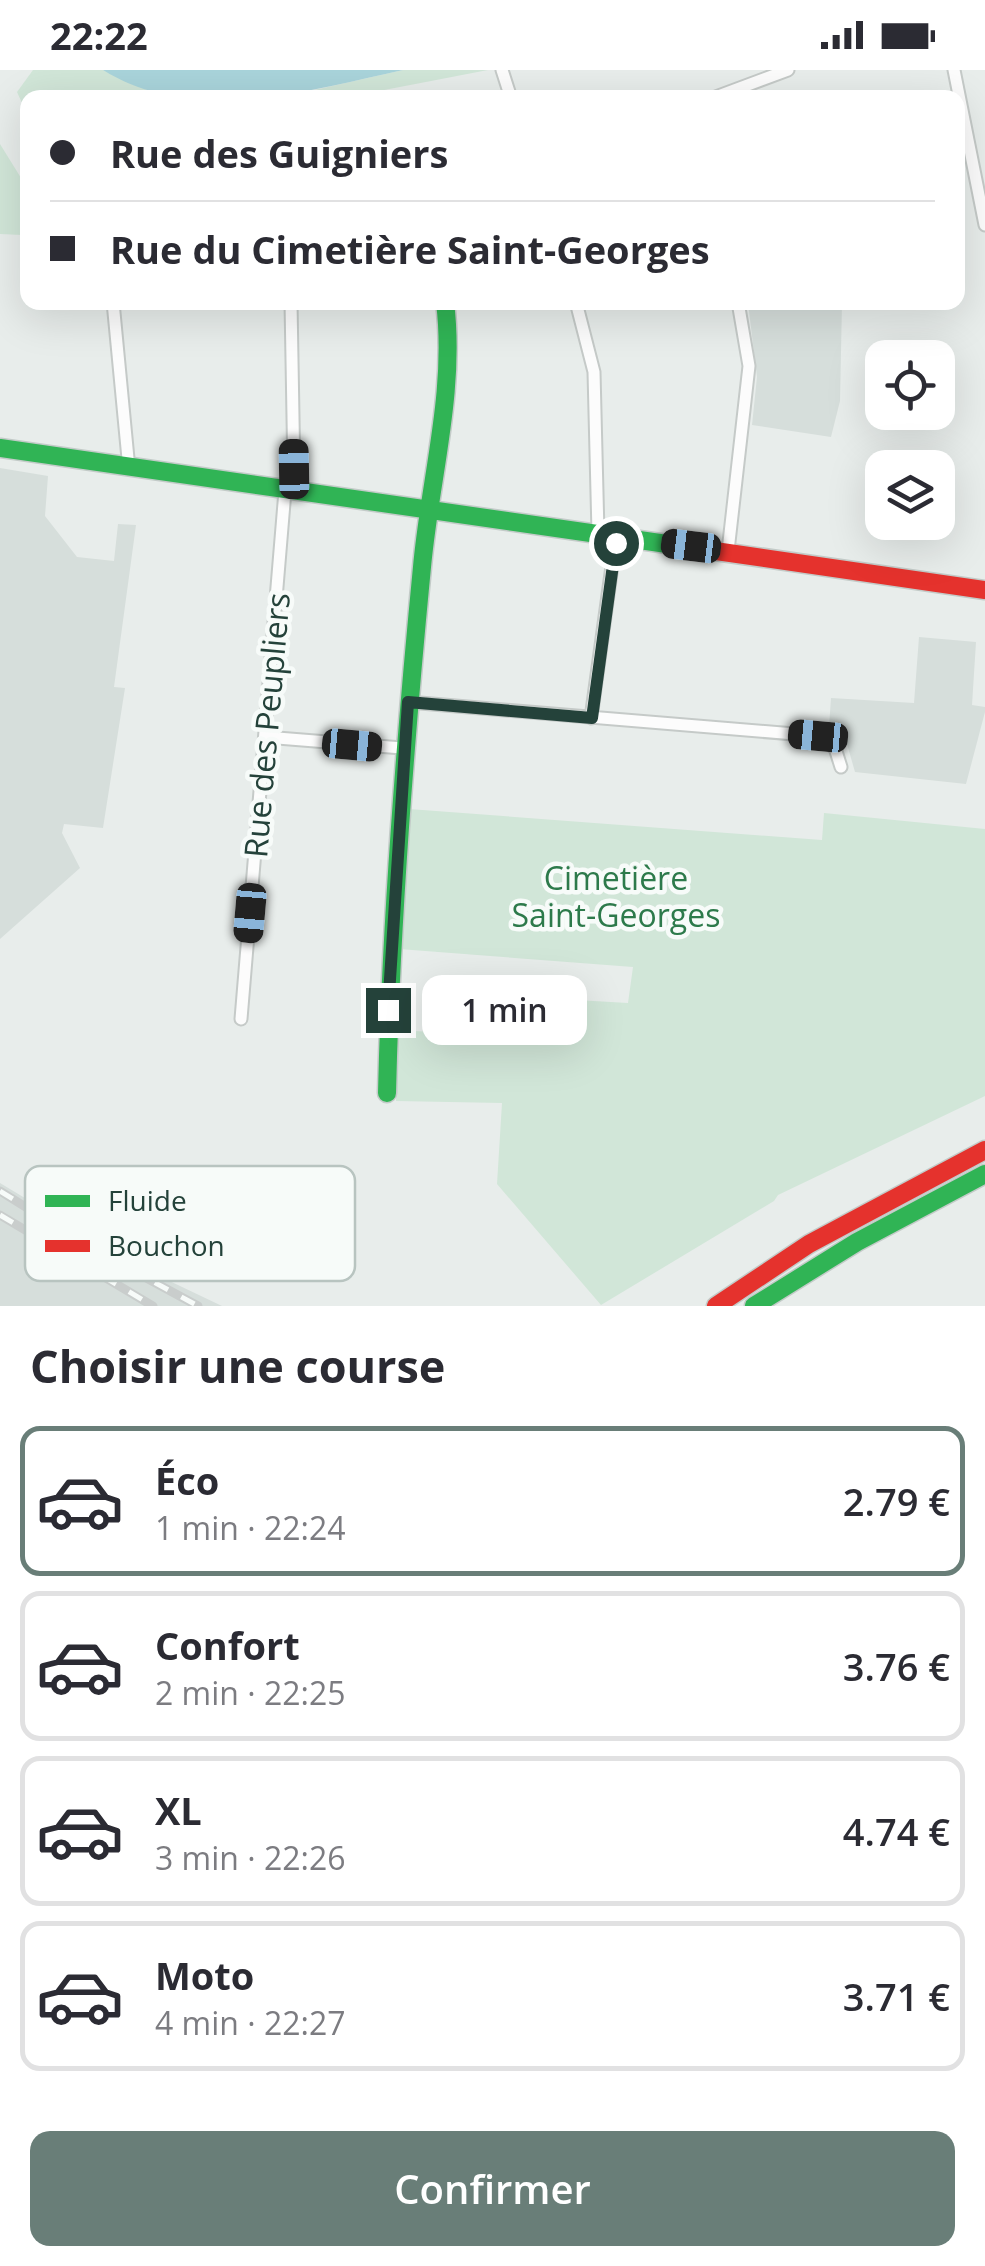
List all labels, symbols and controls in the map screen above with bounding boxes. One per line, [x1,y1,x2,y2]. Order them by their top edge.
text: 22:22 [50,9,148,61]
text: Rue des Guigniers [110,127,448,179]
text: Rue du Cimetière Saint-Georges [110,223,710,275]
map controls [865,340,955,540]
button: locate [865,340,955,430]
car [278,439,310,499]
button: layers [865,450,955,540]
route start [594,521,639,566]
car [659,527,723,565]
street label: Rue des Peupliers [233,591,299,859]
car [787,718,849,754]
car [321,727,383,763]
park label: Cimetière Saint-Georges [512,856,720,936]
car [232,882,268,944]
callout: 1 min [423,975,588,1045]
route end [366,988,411,1033]
text: 1 min [461,988,548,1031]
legend [25,1166,355,1281]
text: Fluide [108,1181,187,1219]
text: Bouchon [108,1226,225,1264]
text: Choisir une course [30,1335,445,1396]
text: Éco [155,1454,219,1506]
icon: car [35,1456,125,1546]
text: 2.79 € [843,1475,950,1527]
text: 1 min · 22:24 [155,1506,346,1549]
text: Confort [155,1619,300,1671]
icon: car [35,1621,125,1711]
text: 3.76 € [843,1640,950,1692]
text: 2 min · 22:25 [155,1671,346,1714]
text: XL [155,1784,202,1836]
icon: car [35,1786,125,1876]
text: 4.74 € [843,1805,950,1857]
text: 3 min · 22:26 [155,1836,346,1879]
text: Moto [155,1949,254,2001]
icon: car [35,1951,125,2041]
text: 3.71 € [843,1970,950,2022]
text: 4 min · 22:27 [155,2001,346,2044]
button: Confirmer [30,2131,955,2246]

